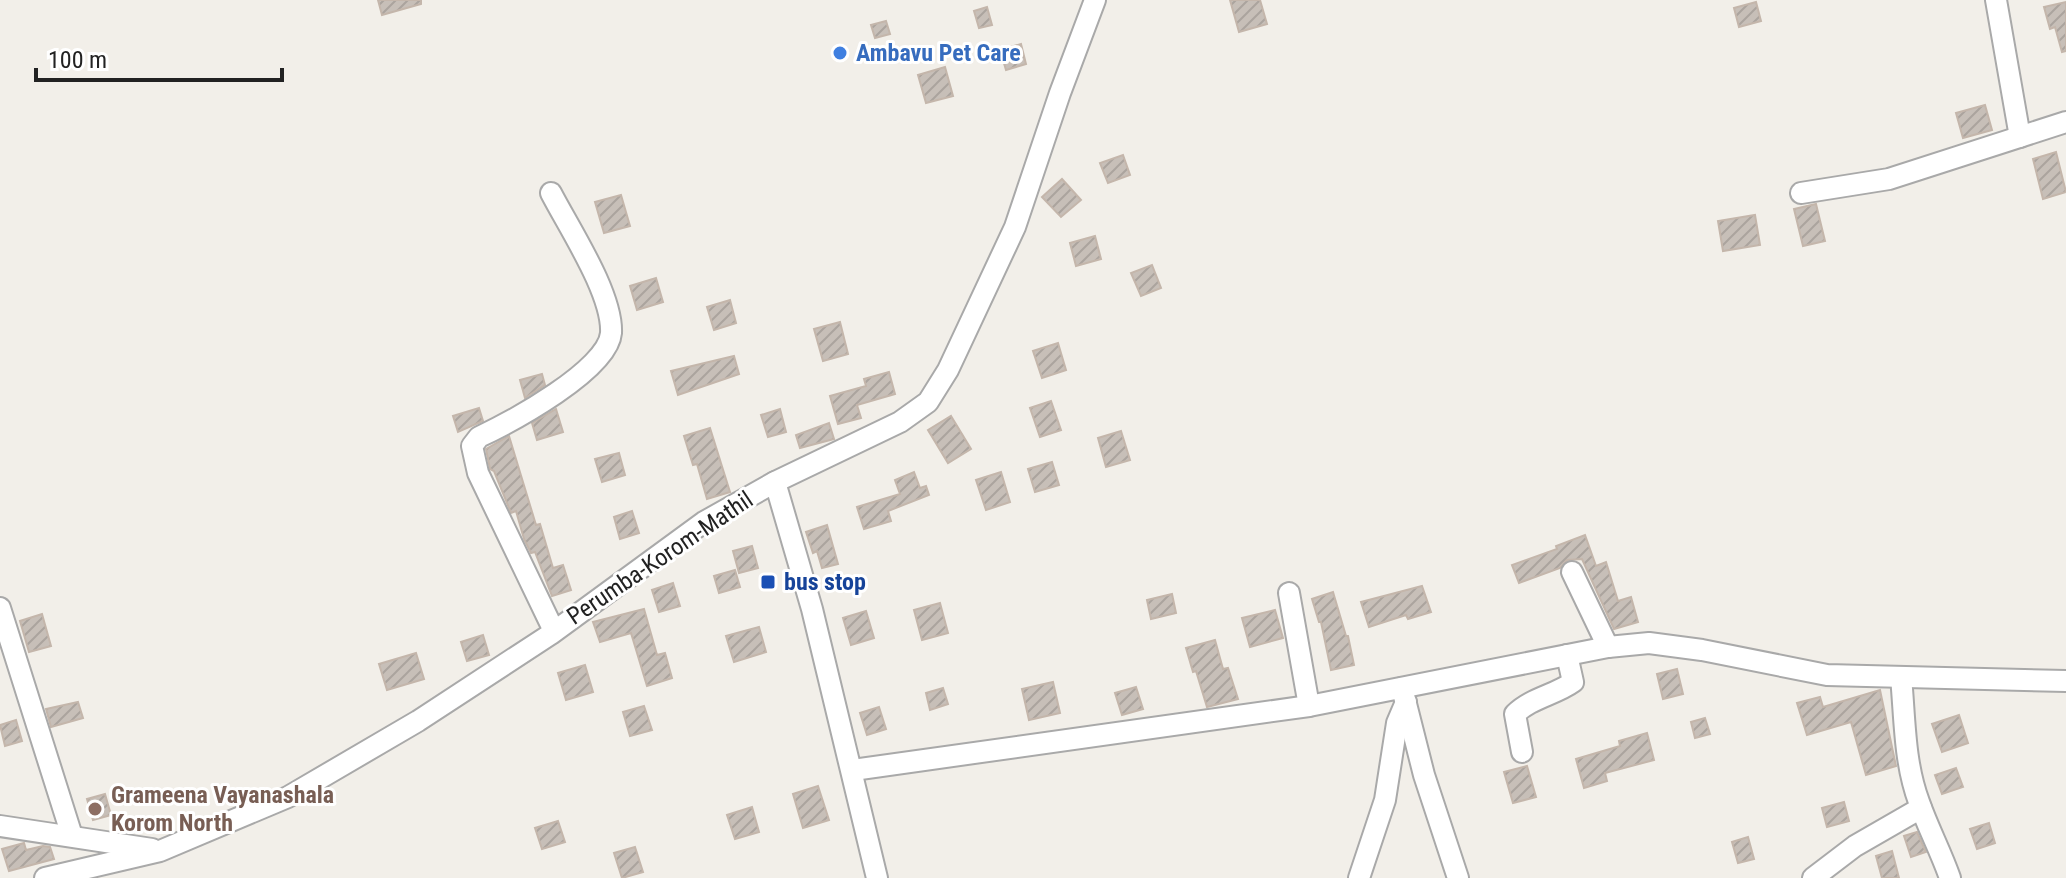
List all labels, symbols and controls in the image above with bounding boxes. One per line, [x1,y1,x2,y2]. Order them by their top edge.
scale bar [36,32,282,82]
place label: Ambavu Pet Care [856,39,1021,67]
marker: Ambavu Pet Care [831,44,849,62]
text: 100 m [48,46,107,74]
street label: Perumba-Korom-Mathil [562,485,758,631]
place label: bus stop [784,568,866,596]
marker: bus stop [759,573,777,591]
place label: Grameena Vayanashala Korom North [111,781,334,837]
marker: Grameena Vayanashala Korom North [86,800,104,818]

